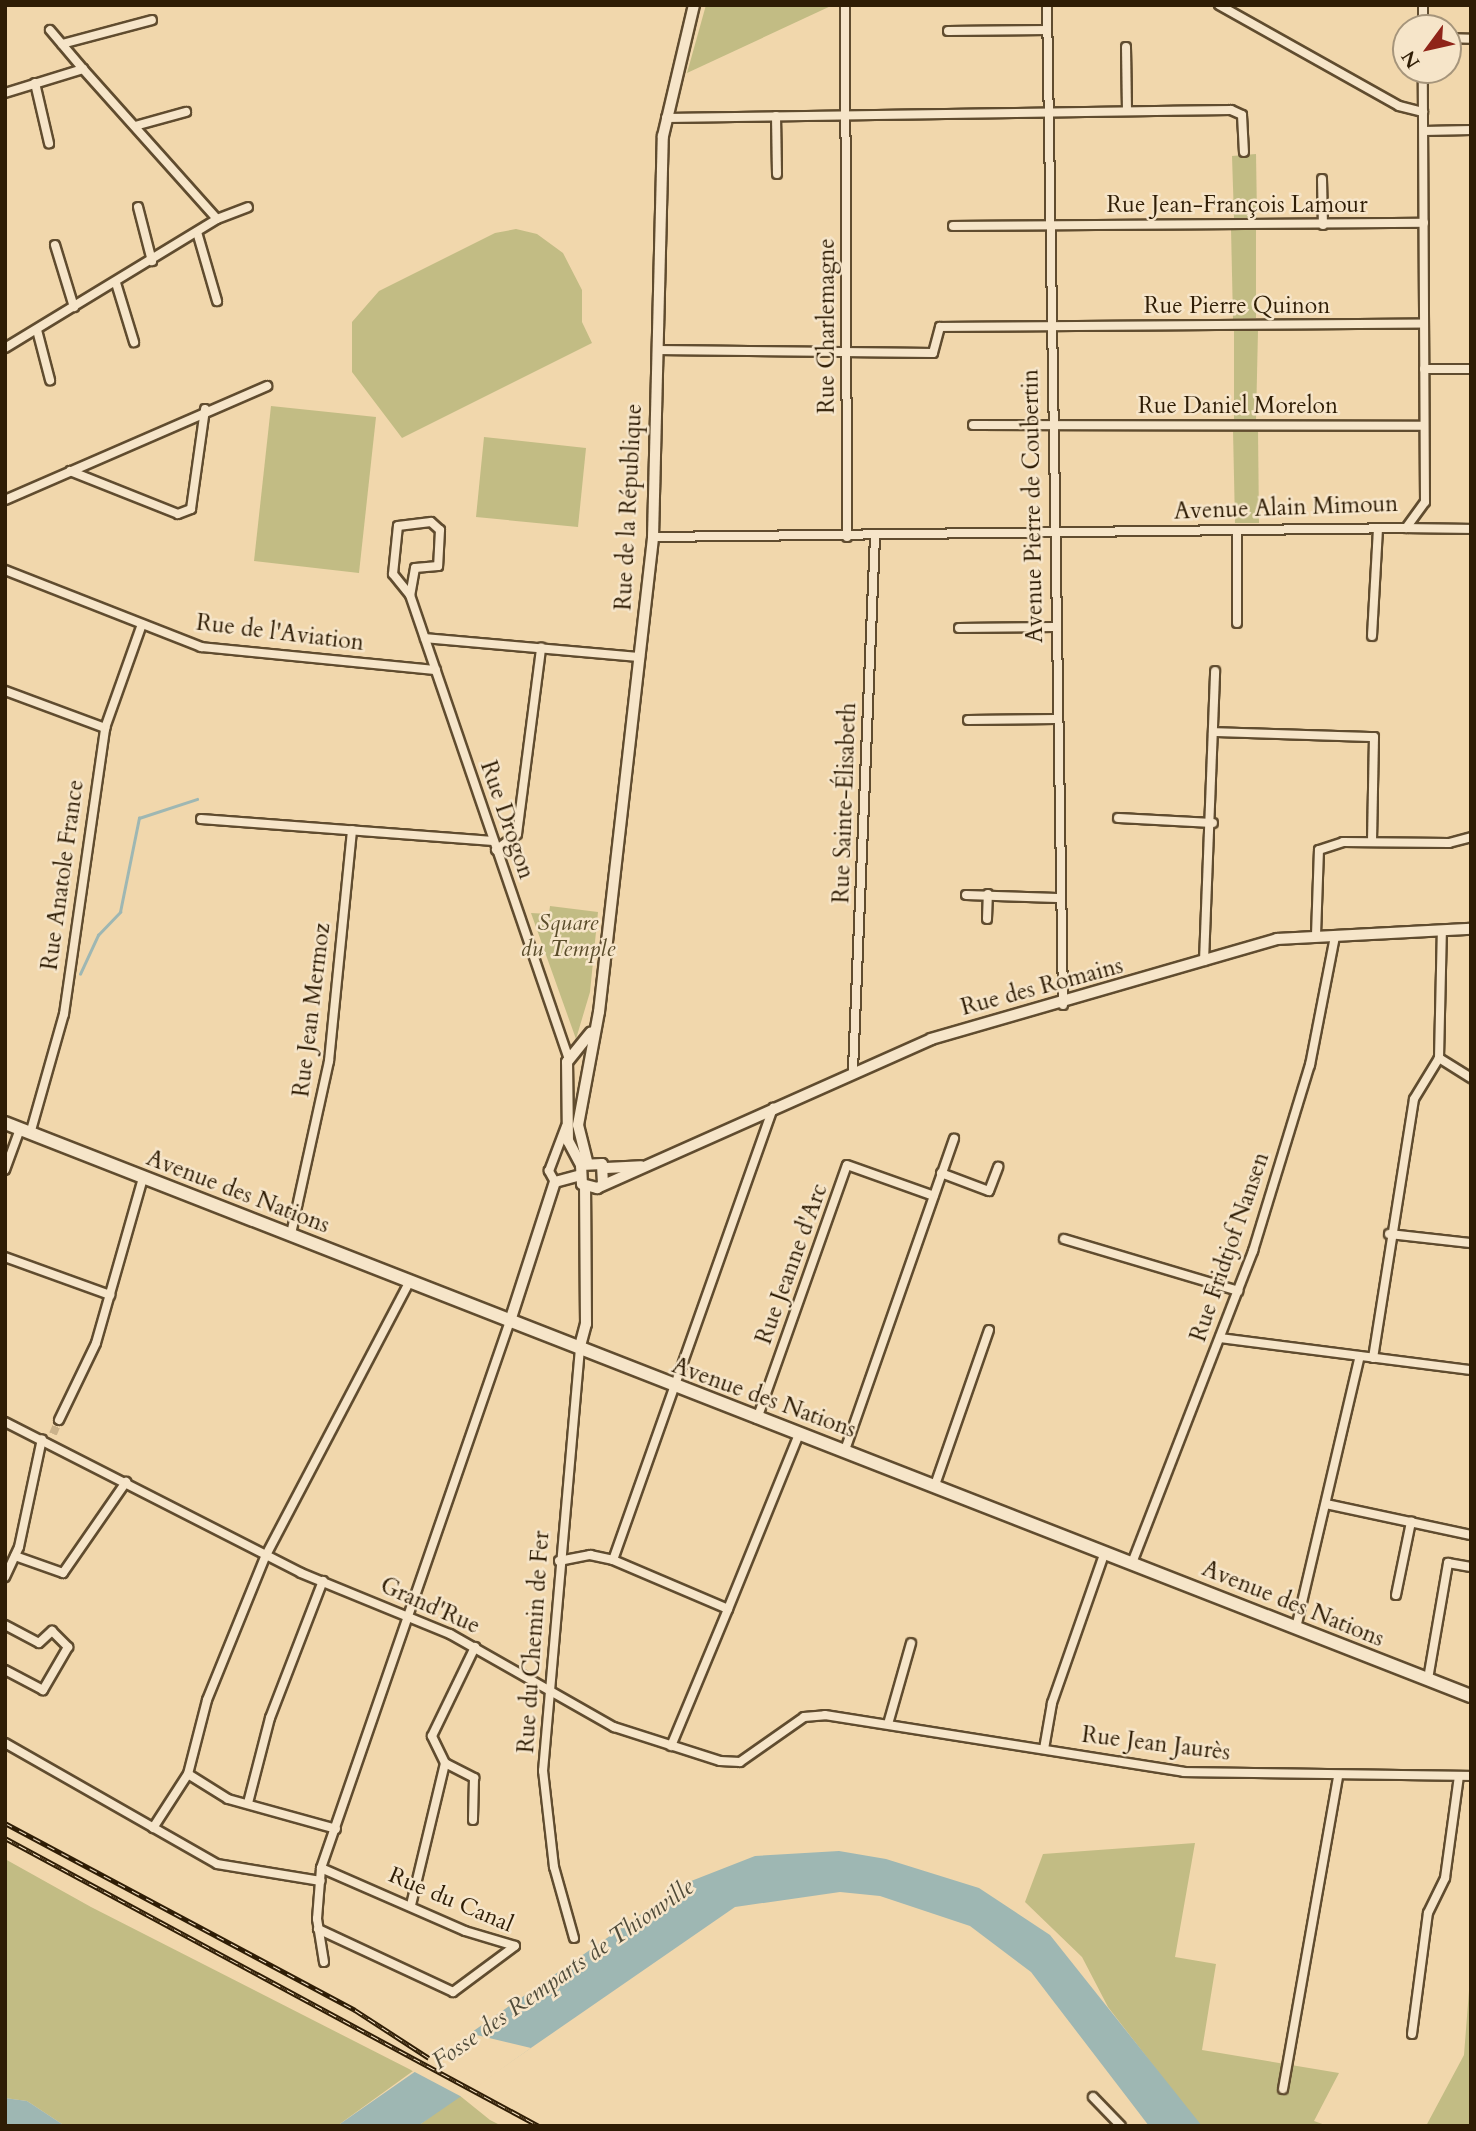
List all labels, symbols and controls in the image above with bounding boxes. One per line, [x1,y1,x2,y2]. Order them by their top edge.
north arrow [1392,14,1462,84]
text: N [1396,45,1426,73]
street label: Rue Jean-François Lamour [1106,191,1368,219]
street label: Rue Charlemagne [813,238,841,414]
street label: Rue Pierre Quinon [1144,292,1330,320]
street label: Avenue Pierre de Coubertin [1017,369,1049,643]
street label: Rue Daniel Morelon [1138,392,1338,420]
street label: Rue de la République [610,403,648,611]
street label: Avenue Alain Mimoun [1173,490,1399,526]
street label: Rue de l'Aviation [195,609,365,657]
street label: Rue Sainte-Élisabeth [828,702,862,904]
street label: Rue Drogon [474,757,540,883]
street label: Rue Anatole France [36,778,90,972]
park label: Square du Temple [521,909,615,963]
street label: Rue Jean Mermoz [288,921,336,1099]
street label: Rue des Romains [958,952,1126,1022]
street label: Avenue des Nations [143,1144,333,1240]
street label: Rue Fridtjof Nansen [1185,1149,1275,1345]
street label: Rue Jeanne d'Arc [750,1180,834,1348]
street label: Avenue des Nations [668,1352,860,1444]
street label: Rue du Chemin de Fer [512,1530,556,1754]
street label: Avenue des Nations [1198,1555,1388,1653]
street label: Grand'Rue [376,1572,484,1640]
street label: Rue Jean Jaurès [1080,1721,1232,1767]
street label: Rue du Canal [385,1861,517,1939]
water label: Fosse des Remparts de Thionville [427,1872,699,2076]

